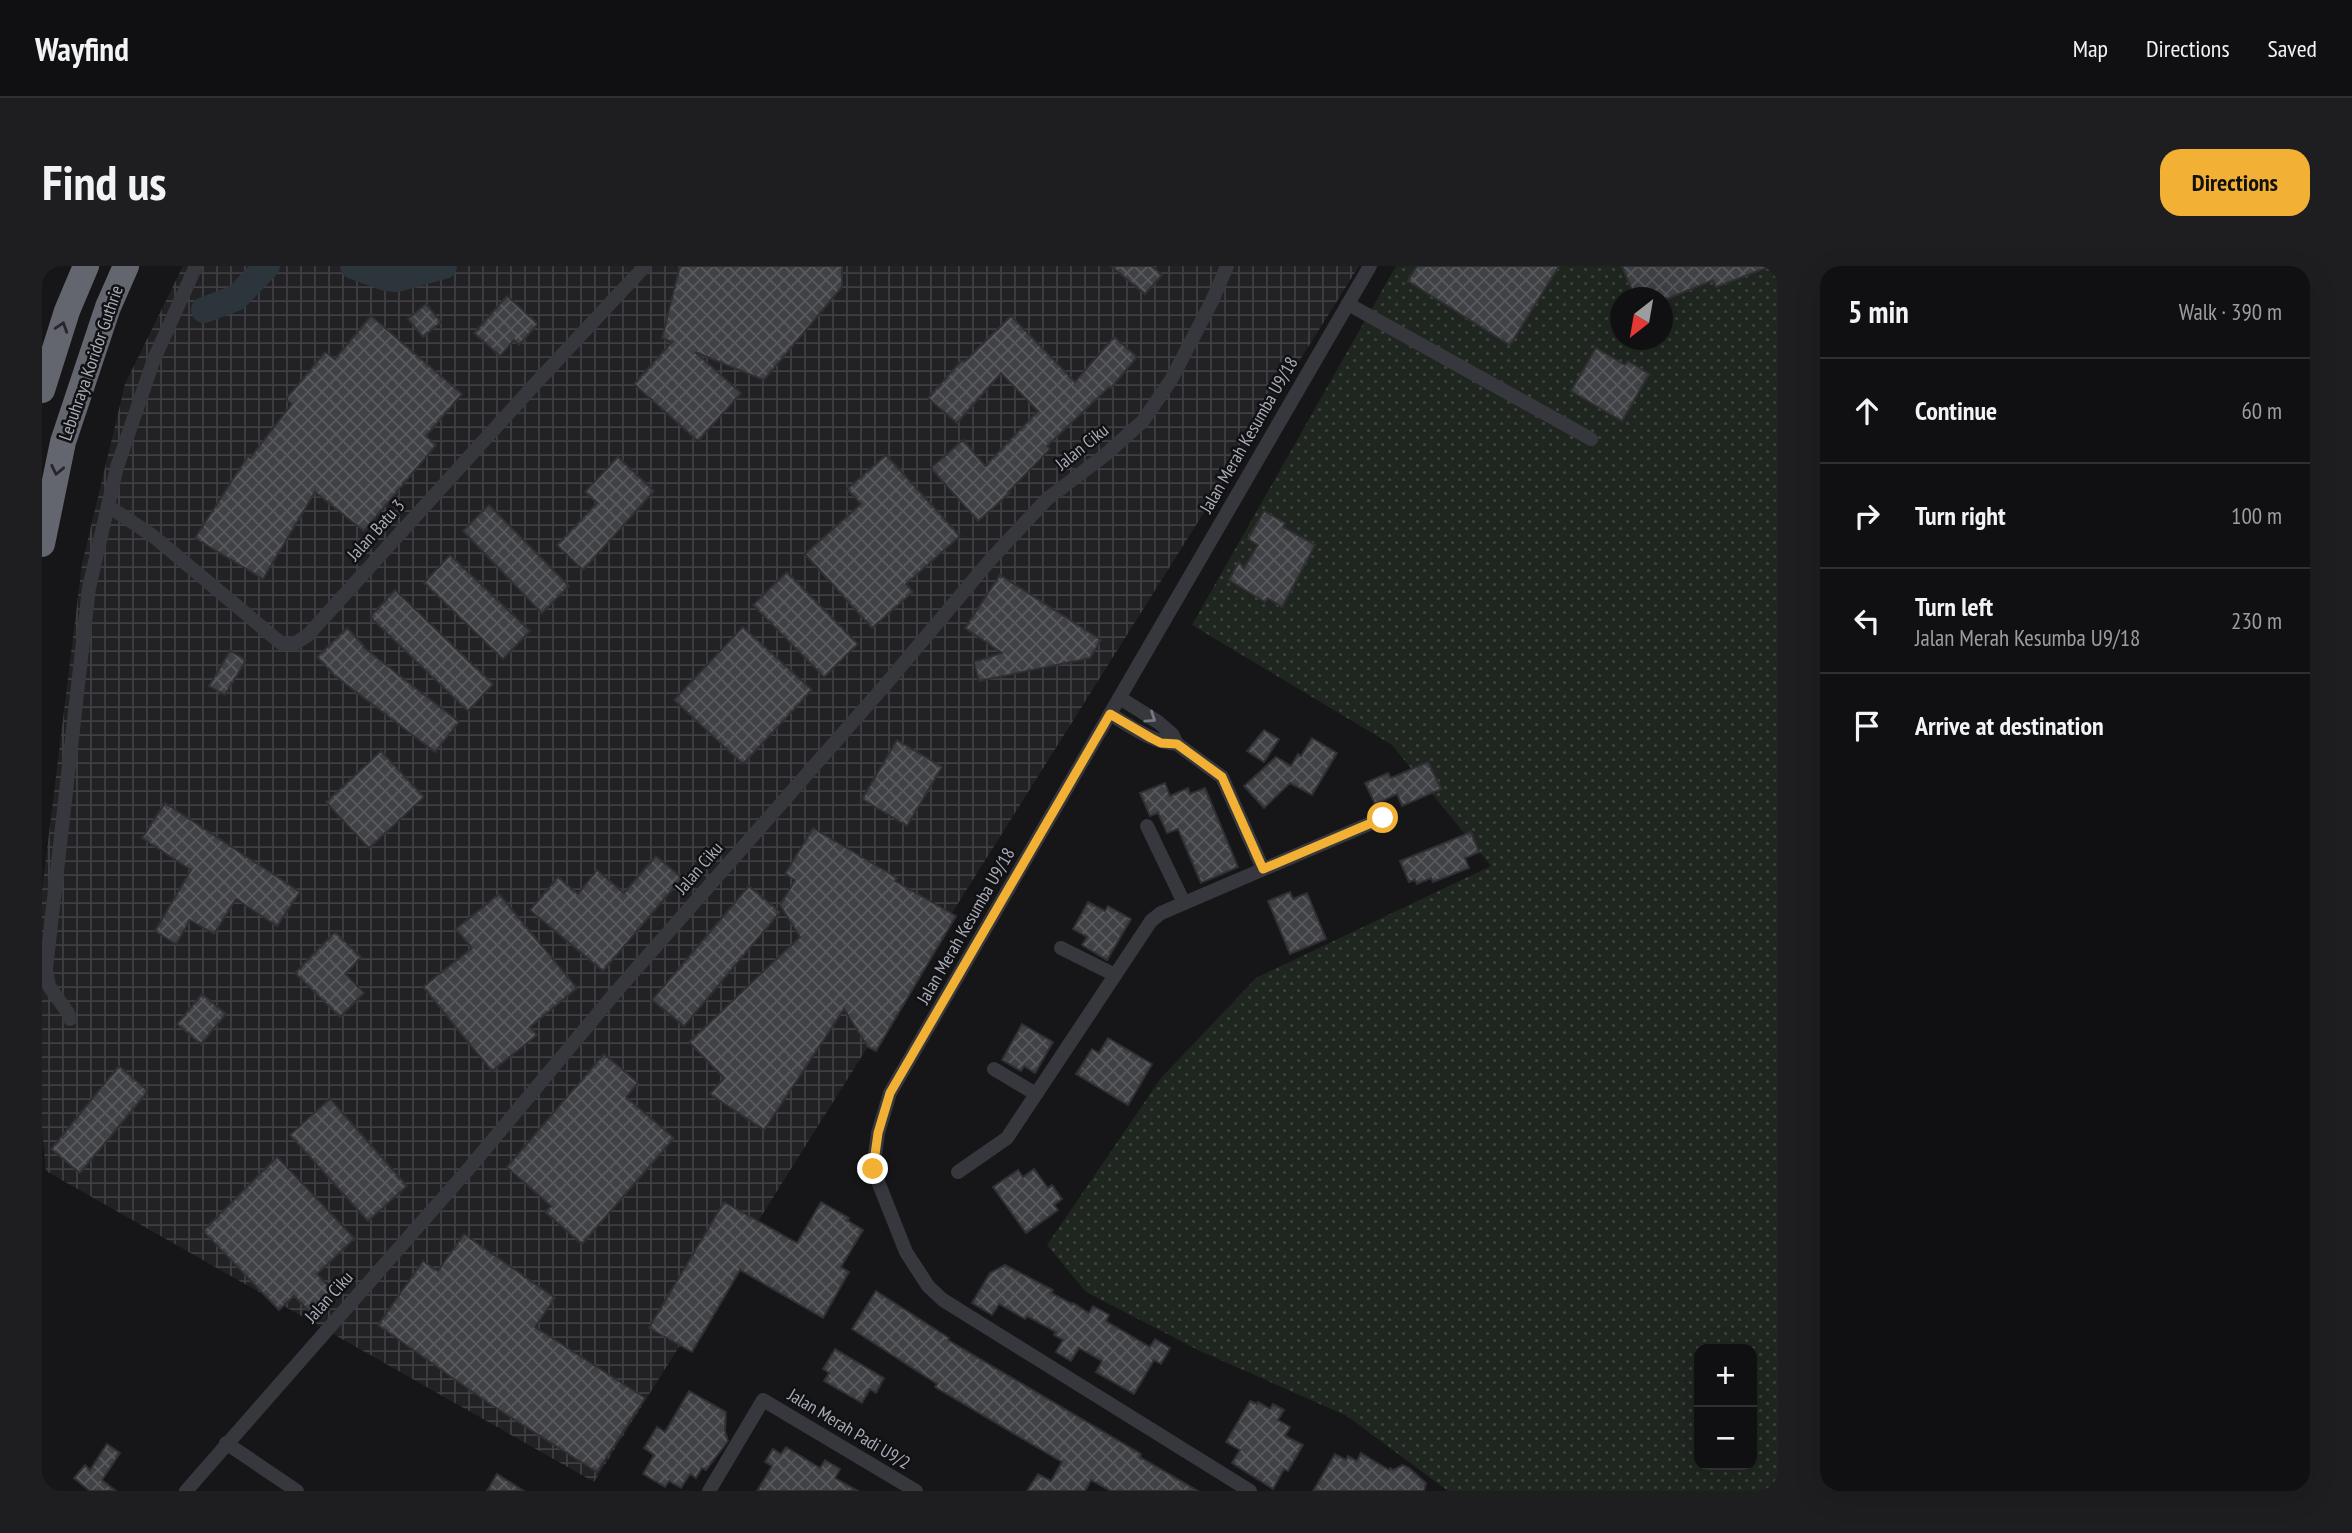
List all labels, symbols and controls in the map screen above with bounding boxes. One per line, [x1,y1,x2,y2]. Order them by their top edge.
text: Wayfind [35,27,129,70]
text: Map [2073,33,2108,64]
text: Directions [2146,33,2230,64]
text: Saved [2268,33,2317,64]
button: Directions [2160,149,2310,216]
text: Find us [42,150,166,214]
street label: Lebuhraya Koridor Guthrie [53,282,128,443]
north arrow [1610,287,1673,350]
text: 5 min [1848,292,1909,331]
text: Walk · 390 m [2179,297,2282,326]
one-way arrow [54,321,68,334]
street label: Jalan Merah Kesumba U9/18 [1194,353,1303,518]
icon: ahead [1848,392,1886,430]
text: Continue [1915,394,1997,427]
text: 60 m [2241,396,2282,425]
street label: Jalan Ciku [1050,418,1113,476]
one-way arrow [51,464,66,476]
street label: Jalan Batu 3 [341,494,409,566]
icon: right [1848,497,1886,535]
text: Turn right [1915,499,2006,532]
text: 100 m [2231,501,2282,530]
text: Turn left [1915,590,1993,623]
icon: left [1848,602,1886,640]
text: 230 m [2231,606,2282,635]
text: Jalan Merah Kesumba U9/18 [1915,623,2140,652]
icon: arrive [1848,707,1886,745]
text: Arrive at destination [1915,709,2104,742]
one-way arrow [1143,710,1156,722]
route start [1367,802,1398,833]
street label: Jalan Ciku [669,837,728,899]
street label: Jalan Merah Kesumba U9/18 [911,844,1020,1009]
route end [857,1153,888,1184]
street label: Jalan Ciku [299,1266,358,1328]
map controls [1694,1344,1757,1470]
button: + [1694,1344,1757,1407]
street label: Jalan Merah Padi U9/2 [783,1382,915,1474]
button: − [1694,1407,1757,1470]

